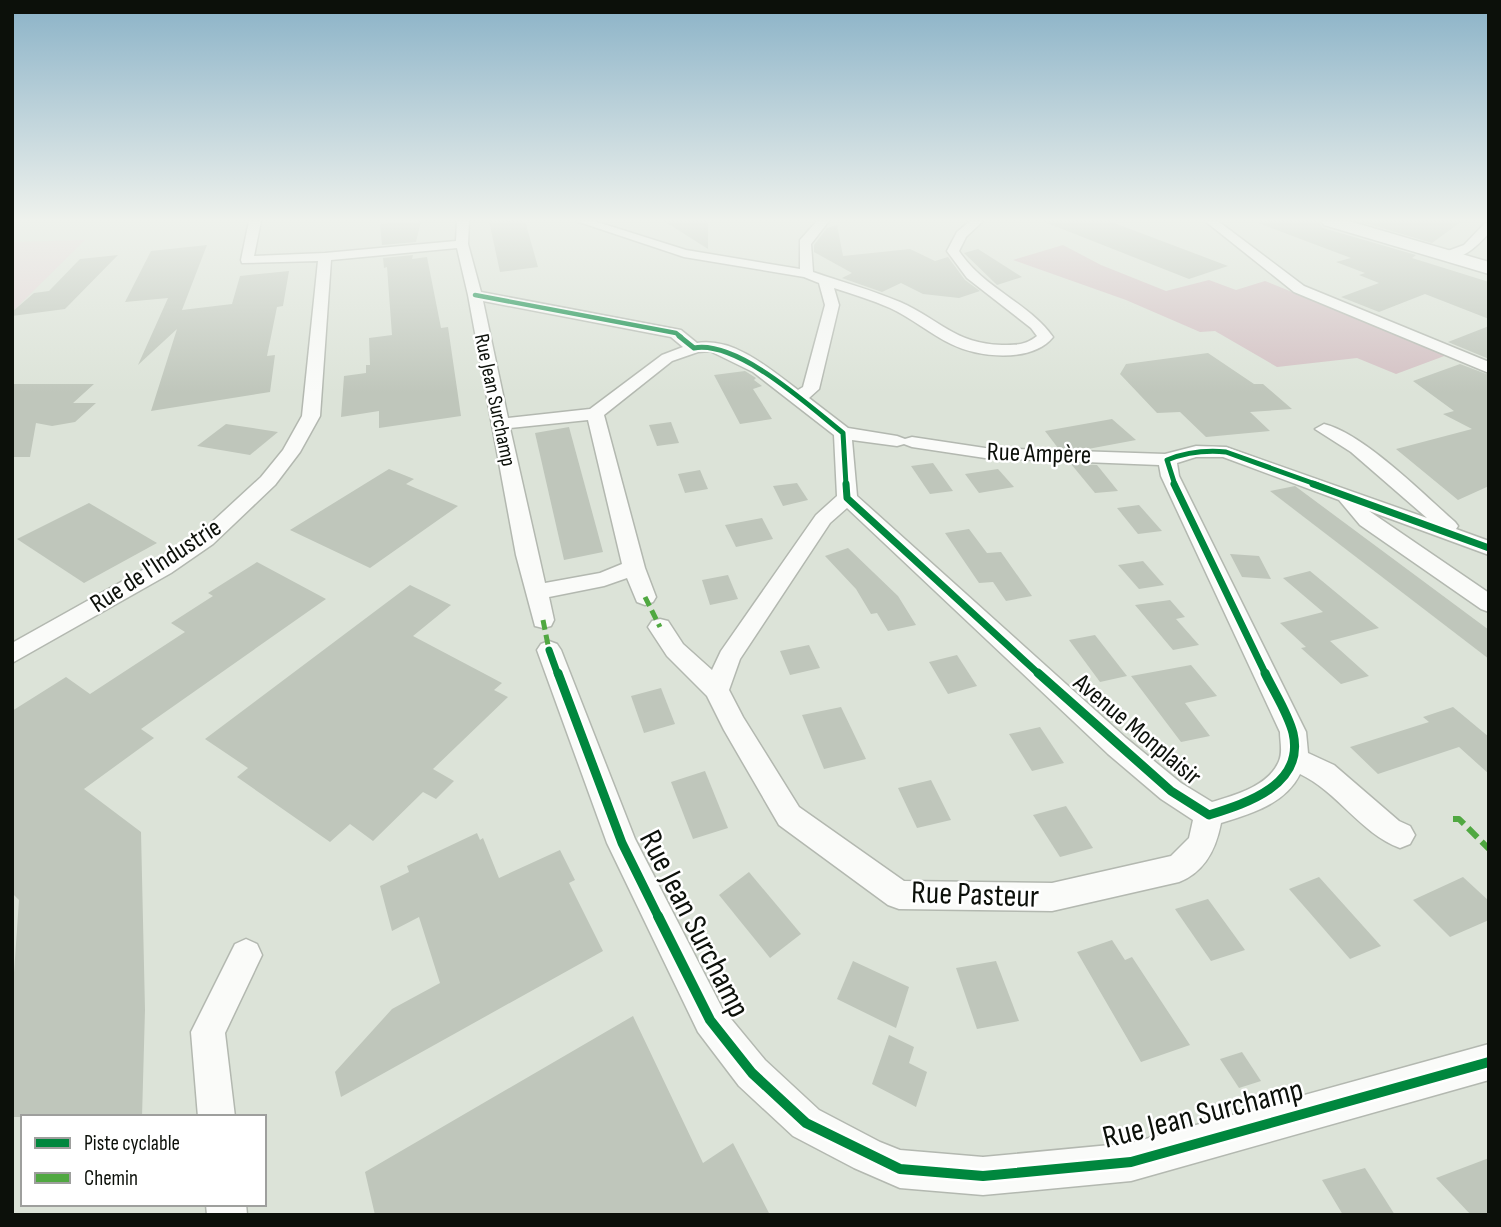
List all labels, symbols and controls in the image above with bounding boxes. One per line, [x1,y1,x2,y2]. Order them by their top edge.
street label: Rue Jean Surchamp [469,332,521,468]
street label: Rue Ampère [986,437,1092,471]
street label: Rue de l'Industrie [85,512,227,620]
street label: Avenue Monplaisir [1066,667,1208,793]
street label: Rue Jean Surchamp [630,824,758,1024]
street label: Rue Pasteur [910,873,1040,917]
street label: Rue Jean Surchamp [1099,1070,1307,1158]
legend [21,1115,266,1206]
text: Piste cyclable [84,1131,180,1156]
text: Chemin [84,1166,138,1191]

